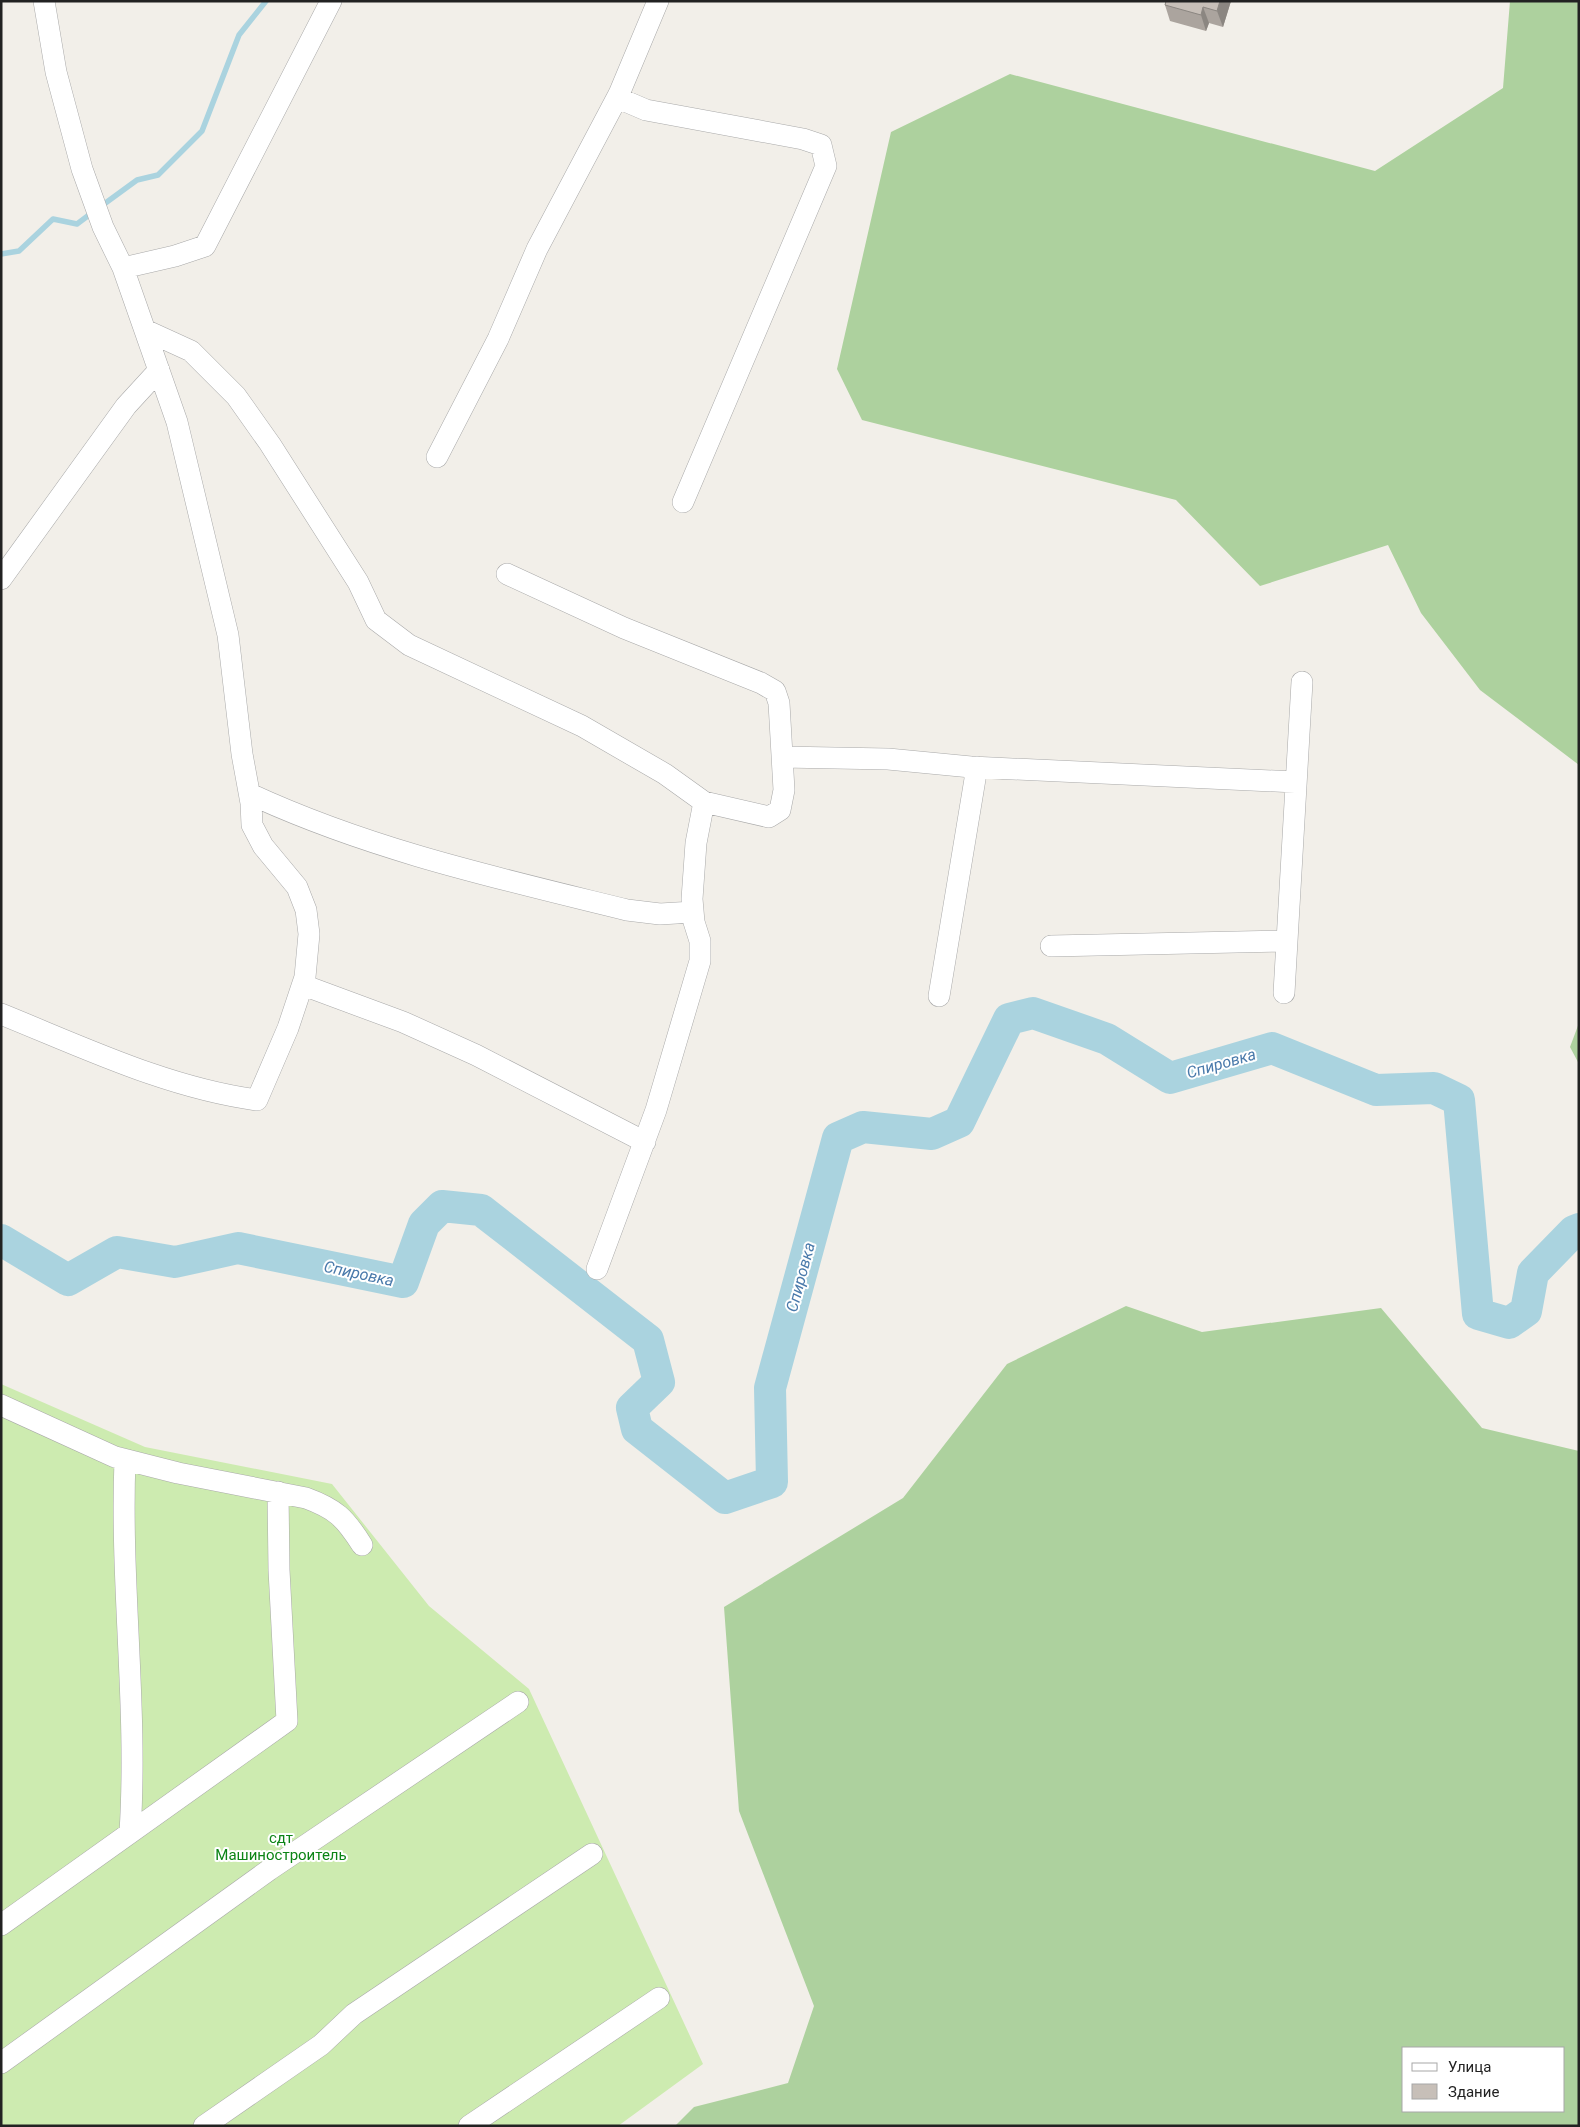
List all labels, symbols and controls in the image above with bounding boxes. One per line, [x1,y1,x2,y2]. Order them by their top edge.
water label: Спировка [1184,1045,1258,1082]
water label: Спировка [782,1240,819,1314]
water label: Спировка [322,1257,396,1290]
park label: сдт Машиностроитель [215,1829,347,1864]
legend [1402,2047,1565,2112]
text: Улица [1448,2058,1491,2076]
text: Здание [1448,2083,1499,2101]

